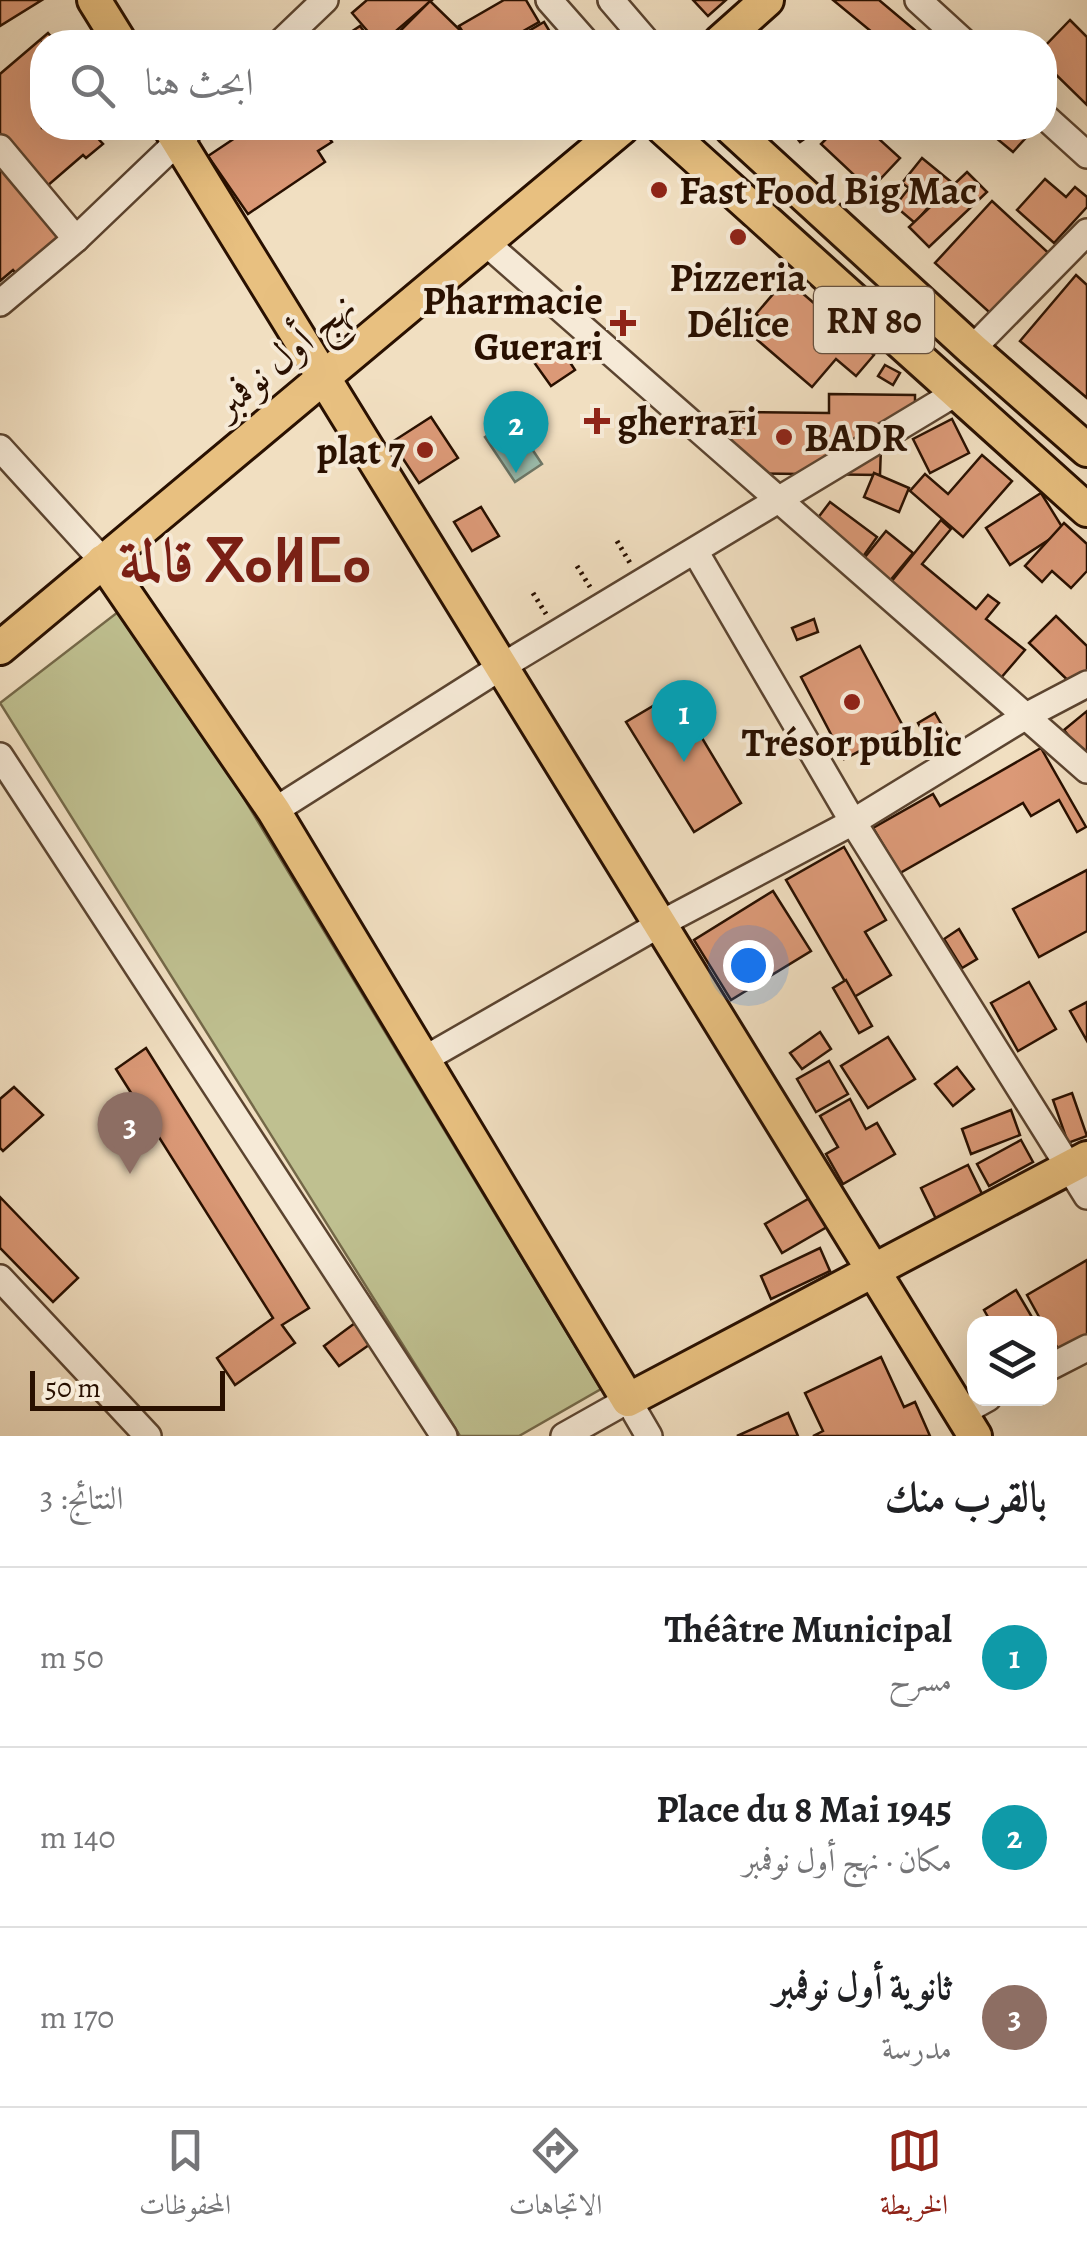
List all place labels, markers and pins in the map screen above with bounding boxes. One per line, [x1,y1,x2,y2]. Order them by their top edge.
place label: Fast Food Big Mac [679,163,977,218]
marker: Fast Food Big Mac [648,179,670,201]
marker: Pizzeria Délice [727,226,749,248]
place label: Pizzeria Délice [669,250,807,351]
place label: Pharmacie Guerari [422,273,603,374]
marker: Pharmacie Guerari [612,312,634,334]
pin: 2 [484,390,548,473]
place label: gherrari [617,394,758,449]
marker: gherrari [586,410,608,432]
place label: BADR [804,410,908,465]
place label: plat 7 [316,423,406,478]
marker: BADR [773,426,795,448]
marker: plat 7 [414,439,436,461]
pin: 1 [652,680,716,762]
marker: Trésor public [841,691,863,713]
place label: Trésor public [742,715,962,770]
pin: 3 [98,1092,162,1174]

